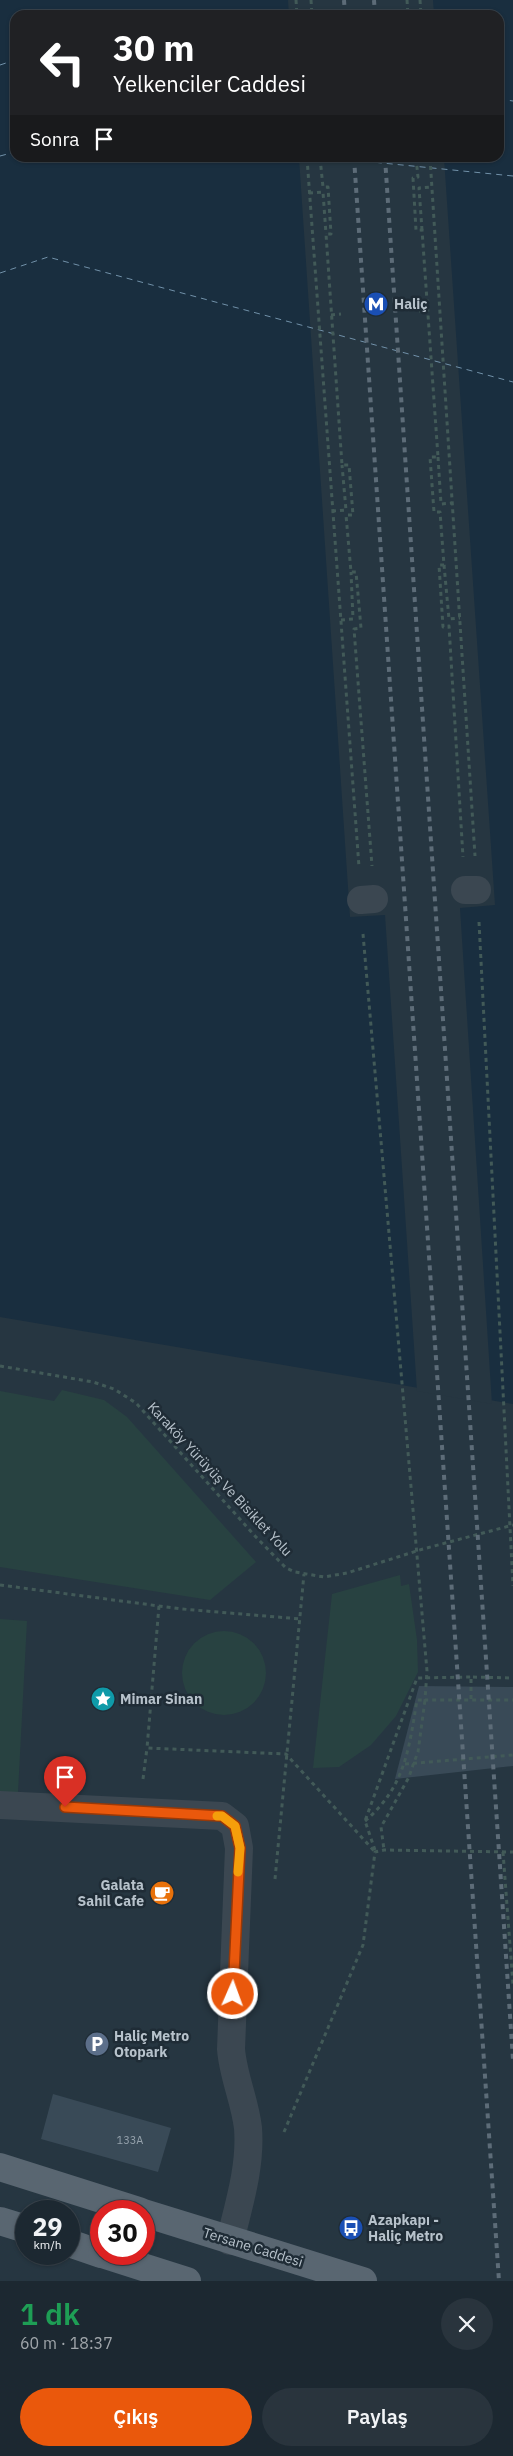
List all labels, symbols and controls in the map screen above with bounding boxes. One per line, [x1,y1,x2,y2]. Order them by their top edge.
text: 30 m [113,25,195,71]
icon: left [30,30,95,95]
text: Yelkenciler Caddesi [113,69,306,98]
icon: arrive [90,125,118,153]
text: Sonra [30,127,80,151]
metro station icon: Haliç [363,291,389,317]
place label: Haliç [394,295,428,313]
street label: Karaköy Yürüyüş Ve Bisiklet Yolu [144,1398,296,1560]
place icon: Mimar Sinan [90,1686,116,1712]
place label: Mimar Sinan [120,1690,202,1708]
pin [44,1756,86,1807]
icon: arrive [51,1763,79,1791]
place label: Galata Sahil Cafe [77,1876,144,1910]
cafe icon: Galata Sahil Cafe [149,1880,175,1906]
position arrow [206,1967,258,2019]
place label: Haliç Metro Otopark [114,2027,189,2061]
parking icon: Haliç Metro Otopark [84,2031,110,2057]
house number: 133A [117,2133,143,2147]
speed limit sign: 30 [90,2200,155,2265]
text: 29 [32,2210,63,2243]
place label: Azapkapı - Haliç Metro [368,2211,443,2245]
bus stop icon: Azapkapı - Haliç Metro [338,2215,364,2241]
street label: Tersane Caddesi [201,2223,305,2271]
text: km/h [33,2237,62,2252]
text: 1 dk [20,2294,80,2333]
button: close [441,2298,493,2350]
text: 60 m · 18:37 [20,2333,113,2353]
button: Çıkış [20,2388,252,2446]
button: Paylaş [262,2388,493,2446]

